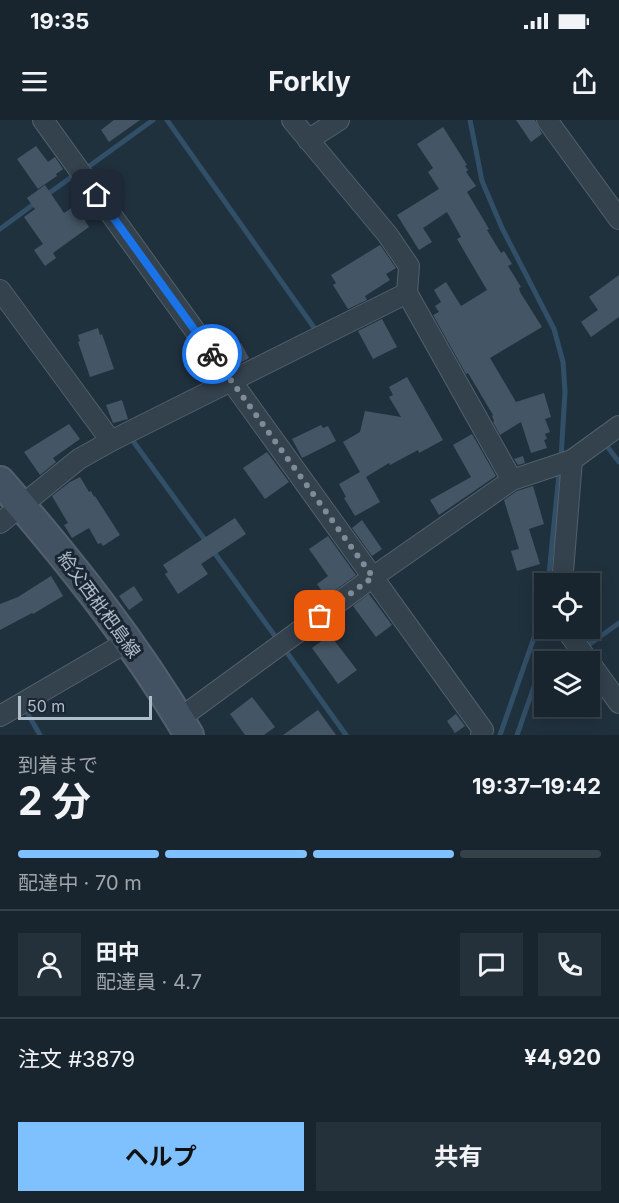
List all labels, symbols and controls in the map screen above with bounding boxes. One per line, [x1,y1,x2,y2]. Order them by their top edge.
text: 19:35 [30,8,89,34]
icon: menu [18,65,51,98]
text: Forkly [268,65,351,98]
icon: share [568,65,601,98]
pin [71,169,122,220]
icon: home [80,178,113,211]
courier [182,324,242,384]
icon: bike [196,338,229,371]
street label: 給父西枇杷島線 [54,548,145,662]
map controls [534,573,600,717]
button: locate [534,573,600,639]
pin [294,590,345,641]
icon: bag [303,599,336,632]
button: layers [534,651,600,717]
scale bar [18,693,152,720]
text: 50 m [27,696,65,716]
text: 到着まで [18,753,98,777]
text: 19:37–19:42 [472,773,601,799]
text: 2 分 [18,777,91,824]
text: 配達中 · 70 m [18,871,142,895]
button: person [18,933,81,996]
button: chat [460,933,523,996]
button: phone [538,933,601,996]
text: 田中 [96,939,140,965]
text: 配達員 · 4.7 [96,970,202,994]
text: ¥4,920 [524,1044,601,1070]
text: 注文 #3879 [18,1046,135,1072]
button: ヘルプ [18,1122,304,1191]
button: 共有 [316,1122,601,1191]

